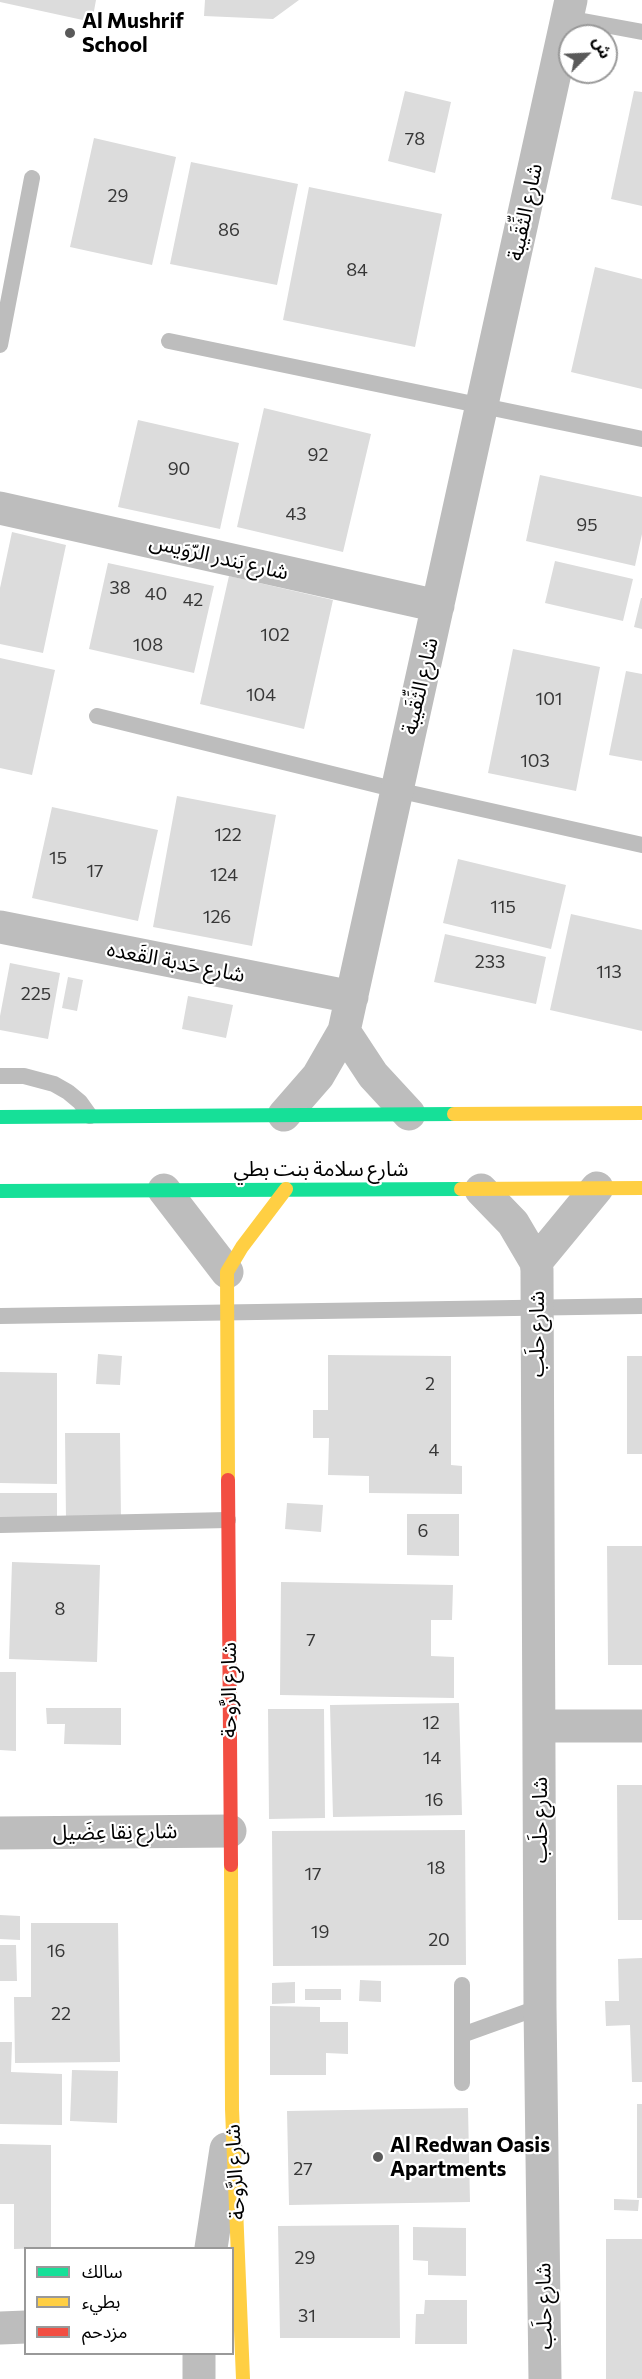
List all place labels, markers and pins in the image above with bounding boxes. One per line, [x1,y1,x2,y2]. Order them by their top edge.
place label: Al Mushrif School [82,8,184,58]
marker: Al Mushrif School [63,26,77,40]
place label: Al Redwan Oasis Apartments [390,2132,550,2182]
marker: Al Redwan Oasis Apartments [371,2150,385,2164]

